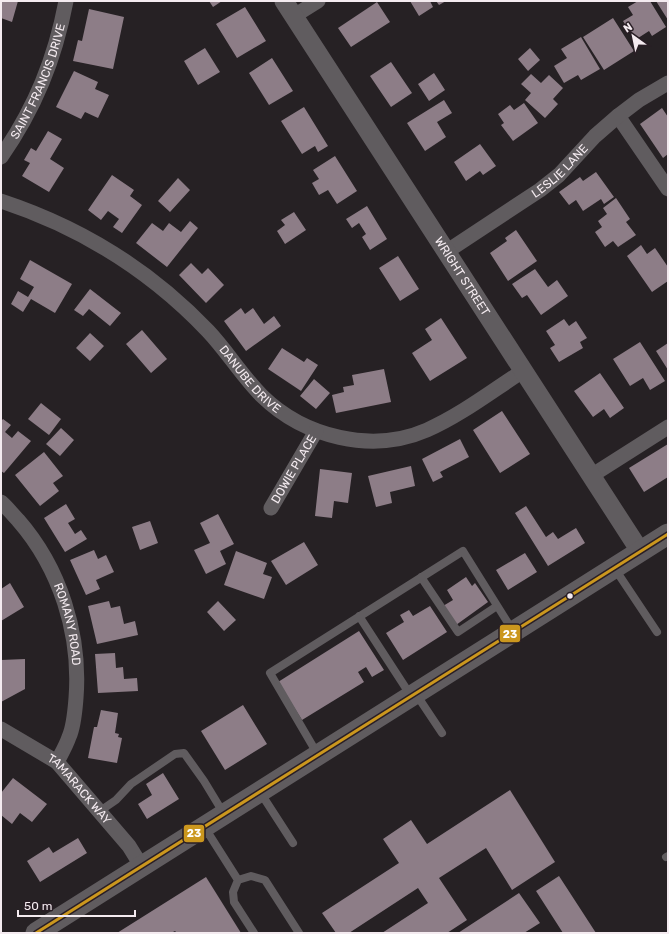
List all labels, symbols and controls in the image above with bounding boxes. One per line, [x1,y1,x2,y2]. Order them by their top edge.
north arrow [613,16,653,56]
text: N [621,20,635,36]
street label: SAINT FRANCIS DRIVE [8,22,68,141]
street label: LESLIE LANE [529,141,591,201]
street label: WRIGHT STREET [432,234,493,318]
street label: DANUBE DRIVE [216,343,283,416]
street label: DOWIE PLACE [268,432,319,506]
street label: ROMANY ROAD [51,581,83,666]
unlabelled marker [565,591,575,601]
line badge: 23 [499,624,521,643]
text: 23 [503,628,517,641]
street label: TAMARACK WAY [45,751,114,827]
line badge: 23 [183,824,205,843]
text: 23 [187,827,201,840]
scale bar [18,892,135,918]
text: 50 m [24,899,52,913]

